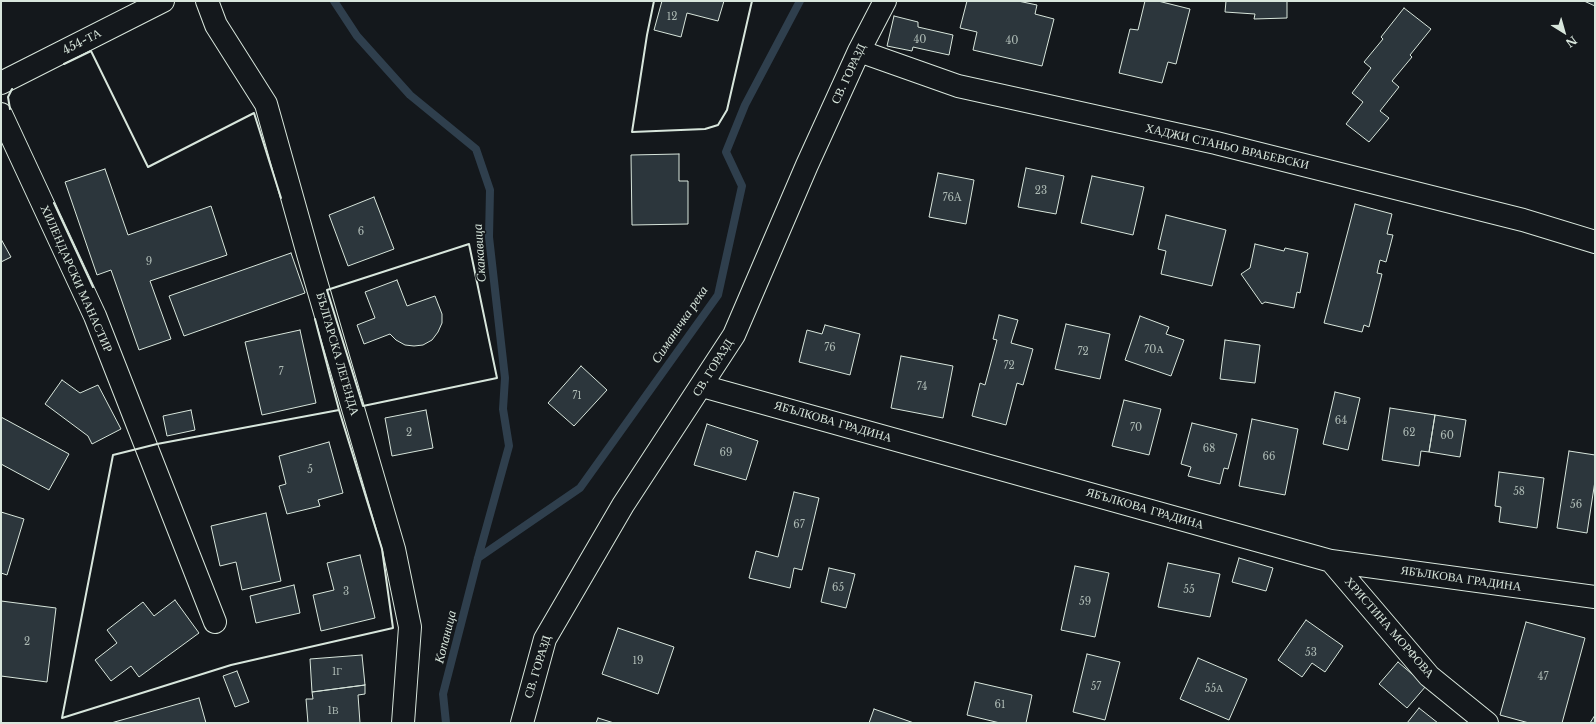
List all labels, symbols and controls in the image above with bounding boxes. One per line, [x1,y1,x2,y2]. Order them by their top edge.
house number: 12 [667,11,677,23]
north arrow [1544,12,1584,52]
street label: 454-ТА [60,26,104,58]
text: N [1563,33,1580,50]
house number: 40 [914,34,926,46]
house number: 40 [1006,35,1018,47]
street label: СВ. ГОРАЗД [829,42,869,106]
street label: ХАДЖИ СТАНЬО ВРАБЕВСКИ [1144,121,1310,173]
house number: 23 [1035,185,1047,197]
house number: 76A [942,192,962,204]
street label: ХИЛЕНДАРСКИ МАНАСТИР [37,203,115,355]
water label: Скакавица [470,223,490,283]
house number: 6 [358,226,364,238]
house number: 9 [146,256,152,268]
water label: Симаничка река [649,284,711,366]
street label: БЪЛГАРСКА ЛЕГЕНДА [313,291,361,417]
street label: СВ. ГОРАЗД [690,337,736,399]
house number: 76 [824,342,836,354]
house number: 70А [1144,344,1164,356]
house number: 72 [1077,346,1089,358]
house number: 72 [1003,360,1015,372]
house number: 7 [278,366,284,378]
house number: 74 [917,381,927,393]
house number: 71 [572,390,582,402]
street label: ЯБЪЛКОВА ГРАДИНА [773,398,893,446]
house number: 64 [1335,415,1347,427]
house number: 70 [1130,422,1142,434]
house number: 2 [406,427,412,439]
house number: 62 [1403,427,1415,439]
house number: 60 [1440,430,1454,442]
house number: 68 [1203,443,1215,455]
house number: 69 [720,447,732,459]
house number: 66 [1263,451,1275,463]
house number: 5 [307,464,313,476]
street label: ЯБЪЛКОВА ГРАДИНА [1085,485,1205,533]
house number: 58 [1513,486,1525,498]
house number: 56 [1570,499,1582,511]
house number: 67 [793,519,805,531]
street label: ЯБЪЛКОВА ГРАДИНА [1400,563,1522,595]
street label: ХРИСТИНА МОРФОВА [1341,575,1437,681]
house number: 65 [832,582,844,594]
house number: 55 [1183,584,1195,596]
house number: 3 [343,586,349,598]
house number: 59 [1079,596,1091,608]
water label: Копаница [432,609,460,665]
street label: СВ. ГОРАЗД [522,634,554,700]
house number: 2 [24,636,30,648]
house number: 53 [1305,647,1317,659]
house number: 19 [633,655,643,667]
house number: 1Г [332,666,342,678]
house number: 47 [1538,671,1548,683]
house number: 57 [1091,681,1101,693]
house number: 55А [1205,683,1223,695]
house number: 61 [995,699,1005,711]
house number: 1В [327,705,339,717]

